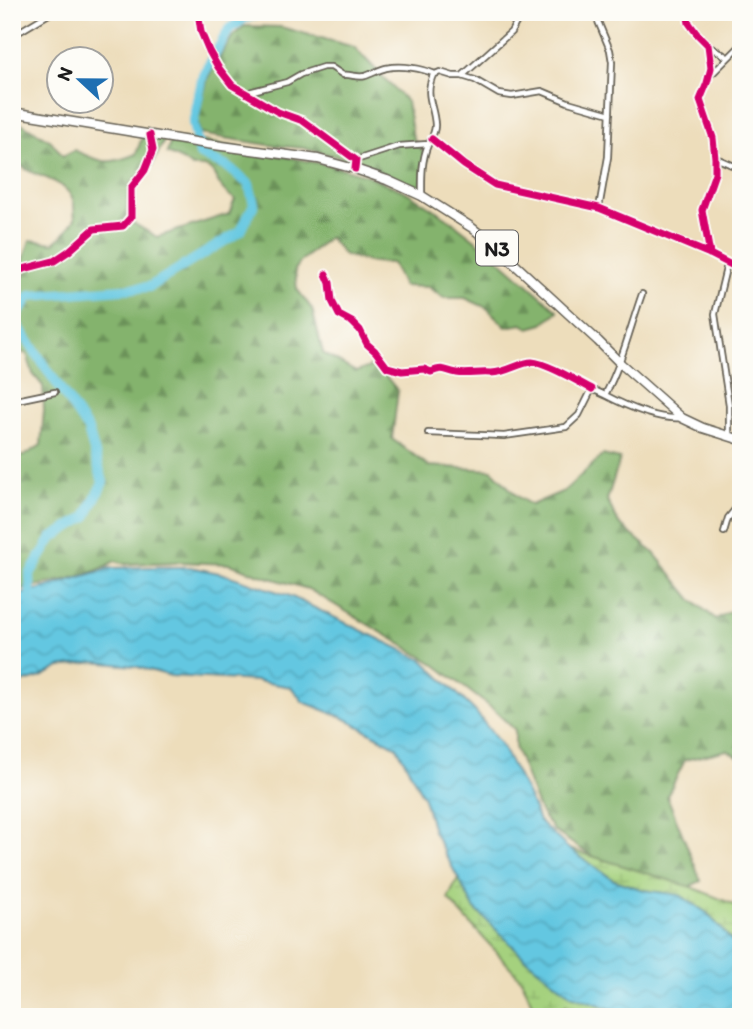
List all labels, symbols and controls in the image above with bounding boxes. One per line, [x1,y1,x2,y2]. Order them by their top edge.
north arrow [46,46,116,116]
text: N [52,64,78,84]
road number: N3 [476,230,518,266]

